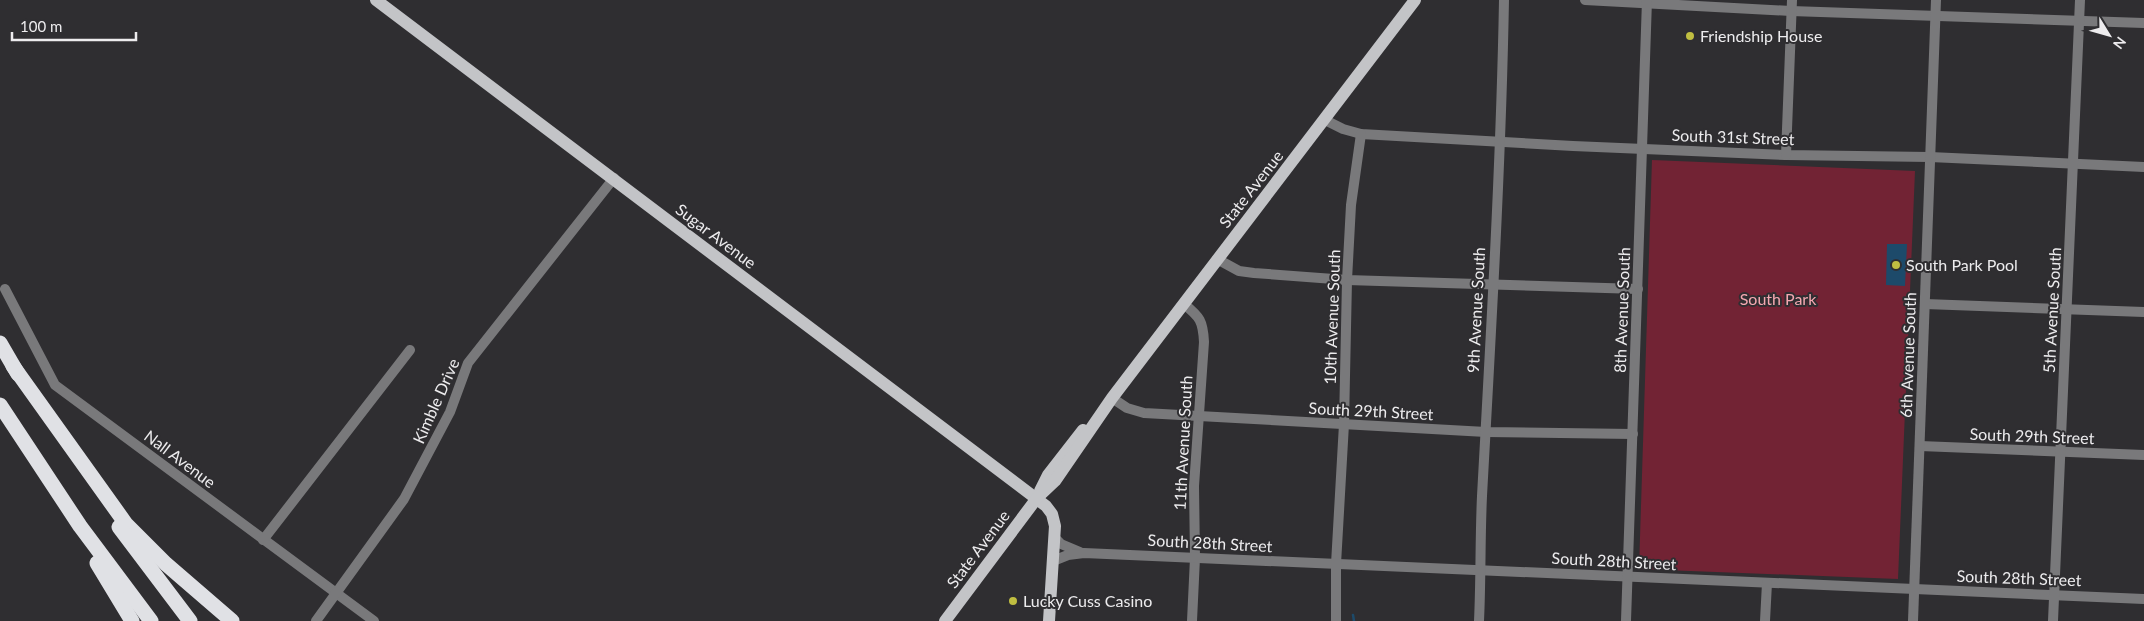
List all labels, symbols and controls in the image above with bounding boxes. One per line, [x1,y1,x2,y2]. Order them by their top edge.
scale bar [12,10,136,42]
north arrow [2084,10,2134,60]
text: 100 m [20,17,62,35]
place label: Friendship House [1700,26,1822,45]
marker: Friendship House [1684,30,1696,42]
text: N [2110,34,2130,53]
street label: South 31st Street [1671,125,1795,148]
street label: State Avenue [1215,146,1287,231]
street label: Sugar Avenue [672,199,760,272]
street label: 9th Avenue South [1463,247,1488,373]
street label: 8th Avenue South [1610,247,1633,373]
street label: 5th Avenue South [2039,247,2064,373]
street label: 10th Avenue South [1320,249,1343,385]
place label: South Park Pool [1906,255,2018,274]
marker: South Park Pool [1890,259,1902,271]
park label: South Park [1740,289,1817,308]
street label: 6th Avenue South [1896,292,1919,418]
street label: Kimble Drive [408,355,463,446]
street label: 11th Avenue South [1169,375,1196,511]
street label: South 29th Street [1308,398,1434,423]
street label: South 29th Street [1969,424,2095,447]
street label: Nall Avenue [141,426,220,491]
street label: State Avenue [942,506,1013,591]
street label: South 28th Street [1147,530,1273,555]
street label: South 28th Street [1551,548,1677,573]
street label: South 28th Street [1956,566,2082,589]
place label: Lucky Cuss Casino [1023,591,1152,610]
marker: Lucky Cuss Casino [1007,595,1019,607]

